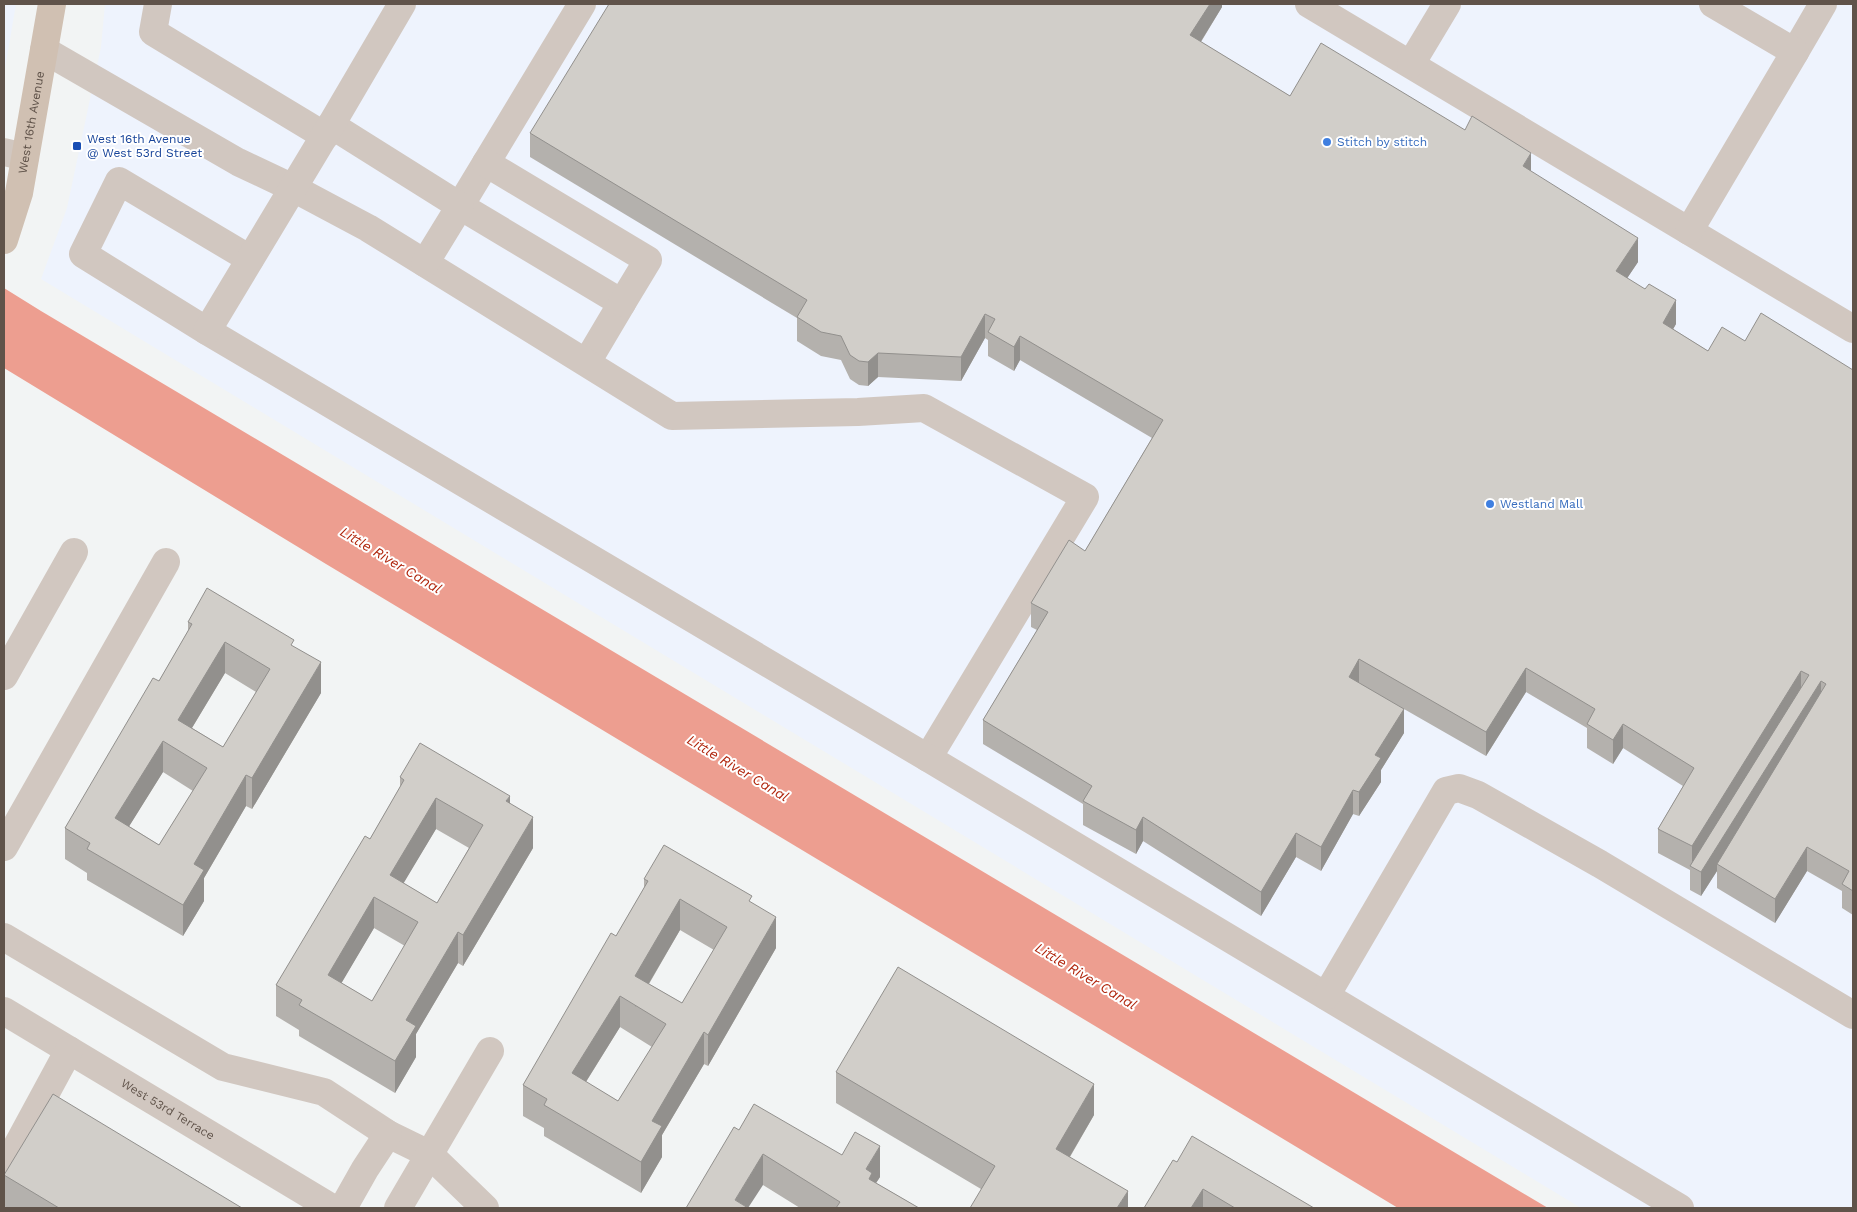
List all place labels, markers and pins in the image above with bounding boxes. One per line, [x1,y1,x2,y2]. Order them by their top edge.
place label: West 16th Avenue @ West 53rd Street [87,132,202,160]
place label: Stitch by stitch [1337,135,1427,149]
marker: Stitch by stitch [1321,136,1333,148]
marker: West 16th Avenue @ West 53rd Street [71,140,83,152]
place label: Westland Mall [1500,497,1584,511]
marker: Westland Mall [1484,498,1496,510]

